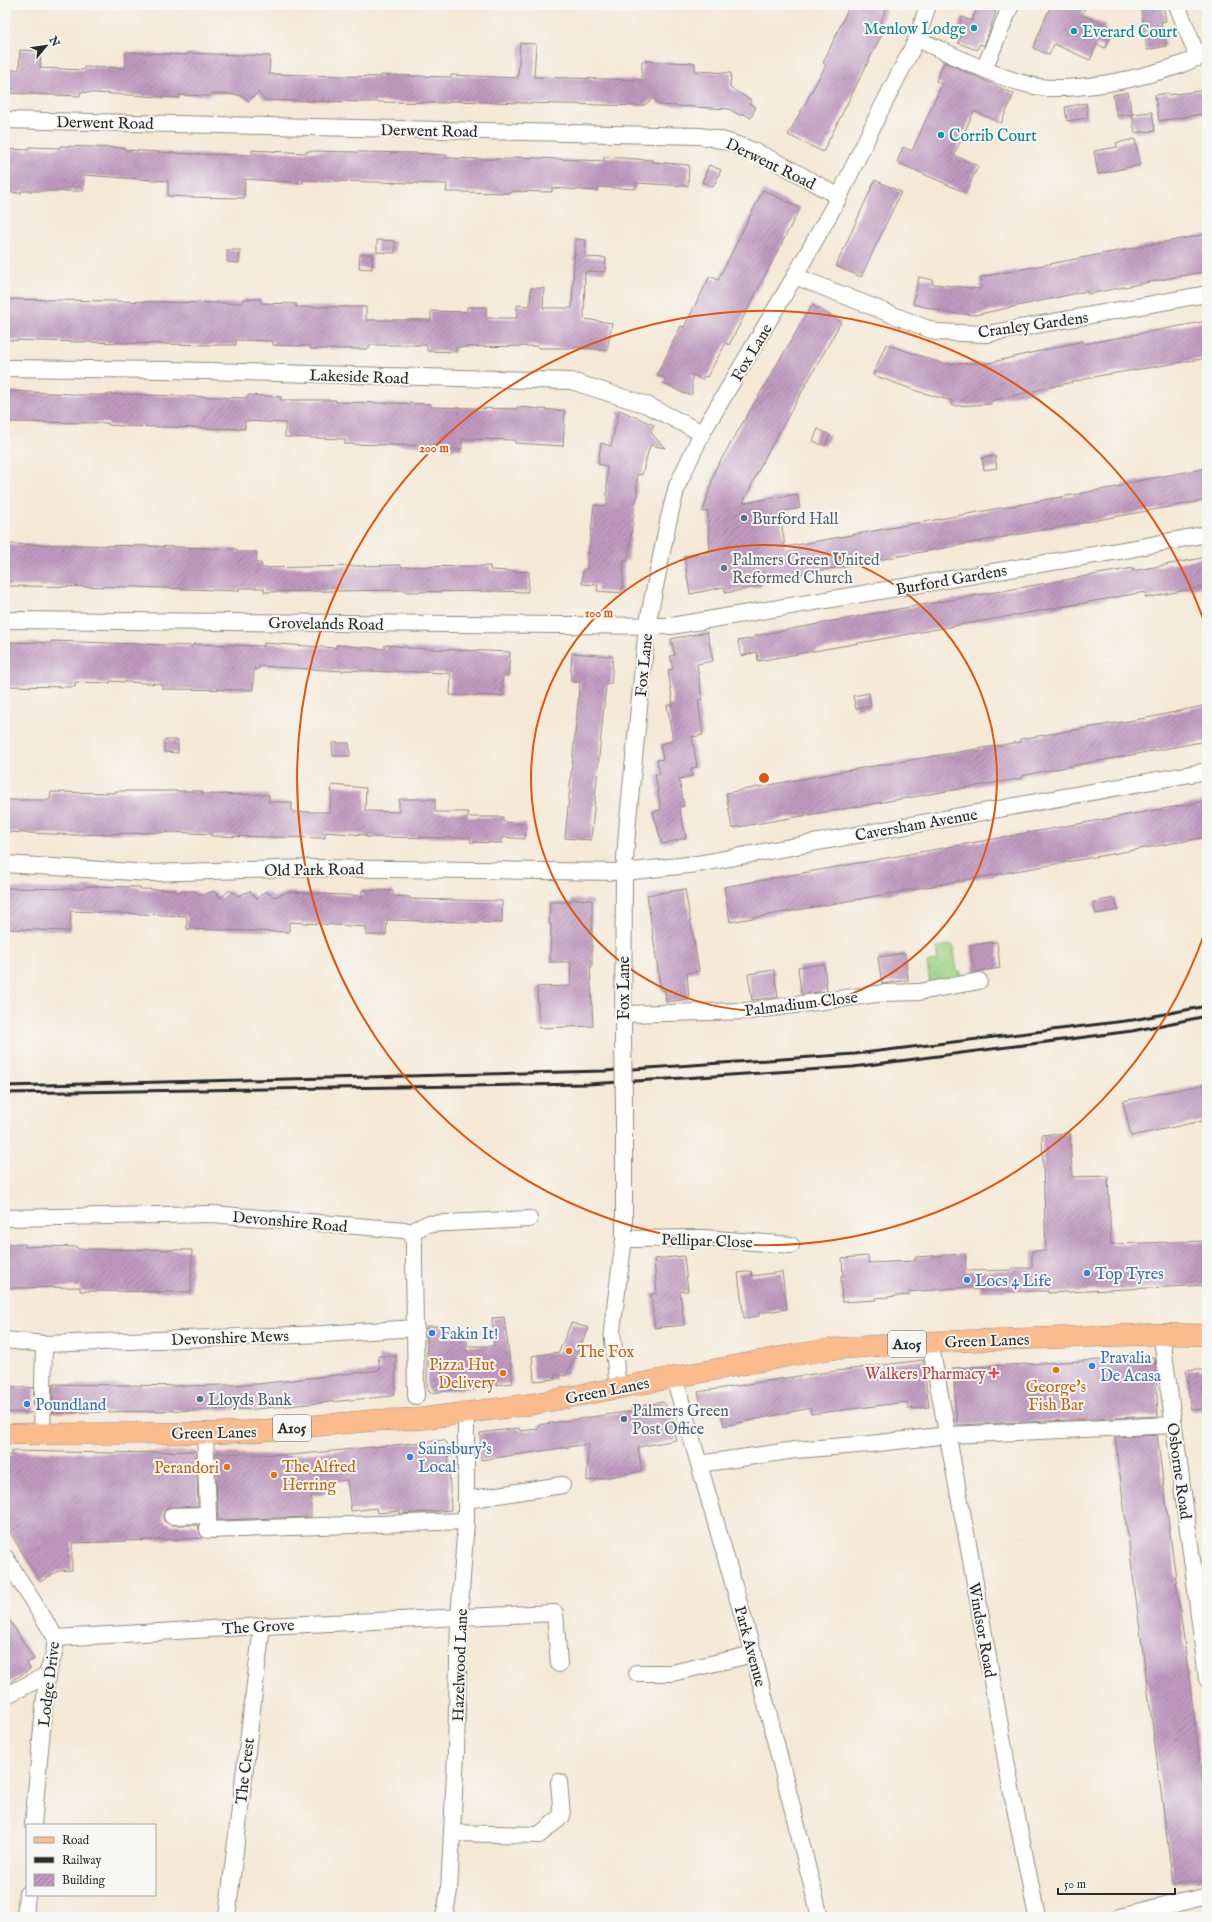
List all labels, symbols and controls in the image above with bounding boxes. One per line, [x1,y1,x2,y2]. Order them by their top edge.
place label: Menlow Lodge [864,20,966,40]
marker: Menlow Lodge [969,23,979,33]
place label: Everard Court [1082,23,1178,43]
north arrow [26,26,66,66]
marker: Everard Court [1069,26,1079,36]
text: N [45,33,63,50]
street label: Derwent Road [56,113,154,135]
street label: Derwent Road [380,121,478,143]
place label: Corrib Court [949,127,1037,147]
marker: Corrib Court [936,130,946,140]
street label: Derwent Road [722,134,819,195]
street label: Cranley Gardens [977,308,1090,344]
street label: Fox Lane [728,320,778,386]
street label: Lakeside Road [309,366,409,390]
text: 200 m [419,441,449,456]
place label: Burford Hall [752,510,839,530]
marker: Burford Hall [739,513,749,523]
place label: Palmers Green United Reformed Church [732,551,880,589]
street label: Burford Gardens [894,561,1009,601]
marker: Palmers Green United Reformed Church [719,563,729,573]
text: 100 m [585,606,614,621]
street label: Grovelands Road [268,614,384,636]
street label: Fox Lane [632,632,658,698]
centre of rings [757,771,771,785]
street label: Caversham Avenue [853,805,979,847]
street label: Old Park Road [264,860,365,882]
street label: Fox Lane [615,956,635,1020]
street label: Palmadium Close [743,988,859,1022]
street label: Devonshire Road [231,1208,349,1238]
street label: Pellipar Close [661,1230,753,1254]
place label: Top Tyres [1095,1265,1164,1285]
marker: Top Tyres [1082,1268,1092,1278]
place label: Locs 4 Life [975,1272,1051,1292]
marker: Locs 4 Life [962,1275,972,1285]
place label: Fakin It! [440,1325,498,1345]
street label: Devonshire Mews [171,1327,290,1351]
marker: Fakin It! [427,1328,437,1338]
road number: A105 [888,1331,926,1357]
street label: Green Lanes [944,1331,1030,1353]
place label: The Fox [577,1343,635,1363]
marker: The Fox [564,1346,574,1356]
place label: Pravalia De Acasa [1100,1349,1161,1387]
place label: Pizza Hut Delivery [429,1356,496,1394]
marker: Pravalia De Acasa [1087,1361,1097,1371]
place label: Walkers Pharmacy [865,1365,986,1385]
marker: George's Fish Bar [1051,1365,1061,1375]
marker: Pizza Hut Delivery [498,1368,508,1378]
marker: Walkers Pharmacy [989,1368,999,1378]
street label: Green Lanes [564,1374,651,1410]
place label: George's Fish Bar [1026,1378,1087,1416]
place label: Lloyds Bank [208,1391,292,1411]
marker: Lloyds Bank [195,1394,205,1404]
place label: Poundland [35,1396,107,1416]
marker: Poundland [22,1399,32,1409]
place label: Palmers Green Post Office [632,1402,729,1440]
marker: Palmers Green Post Office [619,1414,629,1424]
road number: A105 [273,1415,311,1441]
street label: Osborne Road [1161,1422,1195,1521]
street label: Green Lanes [171,1423,257,1445]
place label: Sainsbury's Local [418,1440,492,1478]
marker: Sainsbury's Local [405,1452,415,1462]
place label: The Alfred Herring [282,1458,356,1496]
place label: Perandori [154,1459,219,1479]
marker: Perandori [222,1462,232,1472]
marker: The Alfred Herring [269,1470,279,1480]
street label: Windsor Road [963,1581,999,1680]
street label: Park Avenue [729,1604,769,1689]
street label: Hazelwood Lane [449,1608,473,1722]
street label: The Grove [221,1616,295,1640]
street label: Lodge Drive [35,1641,65,1728]
street label: The Crest [232,1736,260,1806]
legend [26,1824,156,1896]
text: Road [62,1833,90,1848]
text: Railway [62,1853,101,1868]
scale bar [1058,1870,1175,1896]
text: Building [62,1873,106,1888]
text: 50 m [1064,1877,1086,1892]

